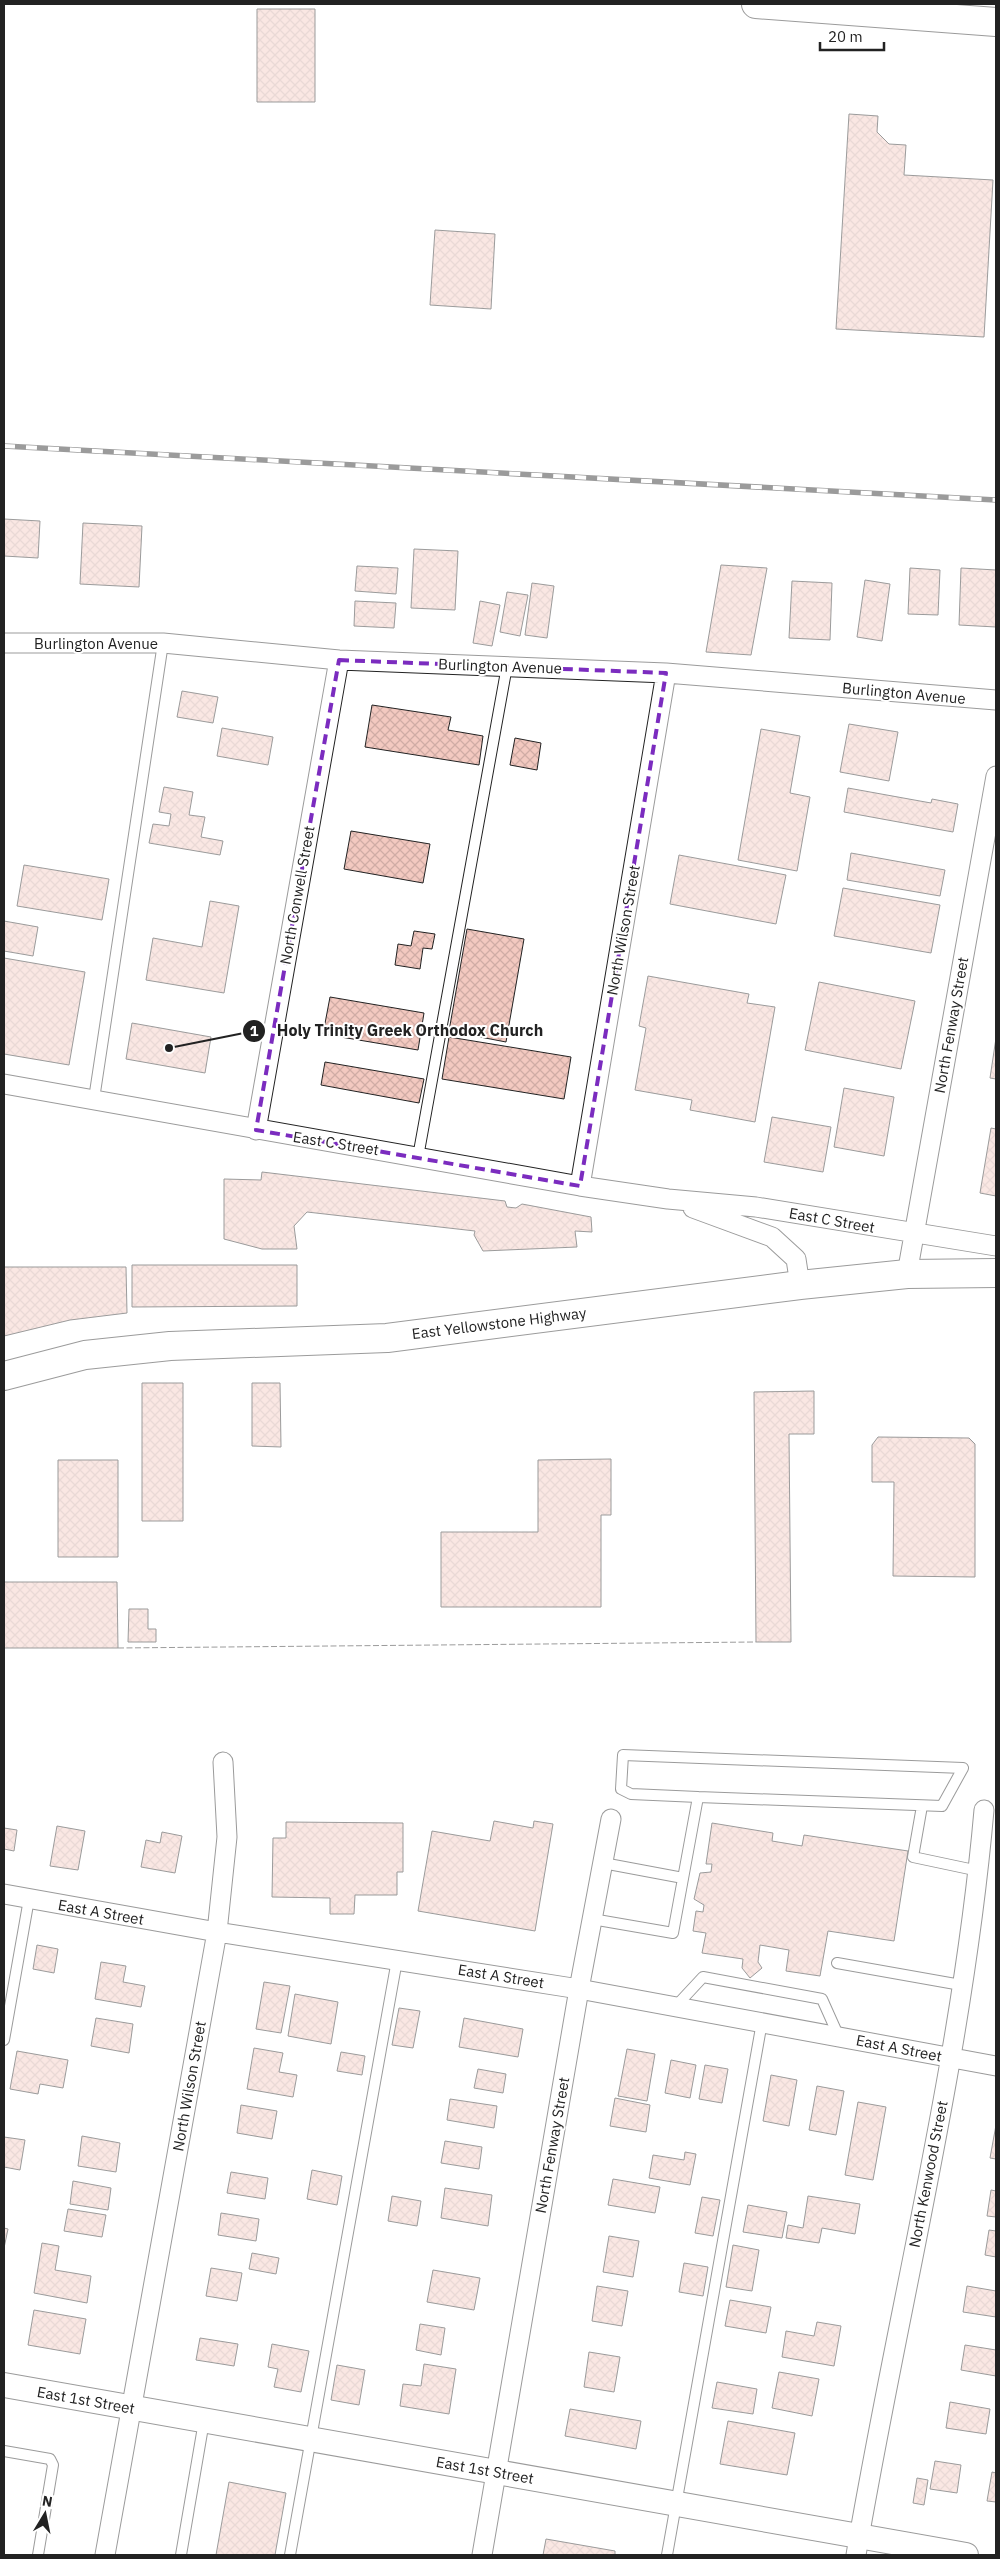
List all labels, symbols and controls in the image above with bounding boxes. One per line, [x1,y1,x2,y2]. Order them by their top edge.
scale bar [820,20,884,52]
text: 20 m [828,27,863,46]
street label: Burlington Avenue [34,634,158,653]
street label: Burlington Avenue [438,654,562,678]
street label: Burlington Avenue [841,678,967,708]
street label: North Conwell Street [275,824,319,966]
street label: North Wilson Street [602,863,644,997]
street label: North Fenway Street [930,955,972,1095]
callout: Holy Trinity Greek Orthodox Church [242,1015,553,1046]
text: Holy Trinity Greek Orthodox Church [277,1020,543,1040]
text: 1 [249,1021,259,1040]
street label: East C Street [292,1127,380,1159]
street label: East C Street [788,1203,876,1237]
street label: East Yellowstone Highway [411,1303,588,1343]
street label: East A Street [56,1895,146,1929]
street label: East A Street [457,1960,545,1992]
street label: North Wilson Street [168,2019,210,2153]
street label: East A Street [854,2030,944,2066]
street label: North Fenway Street [531,2075,573,2215]
street label: North Kenwood Street [904,2099,952,2249]
street label: East 1st Street [36,2382,136,2418]
street label: East 1st Street [435,2452,535,2488]
north arrow [20,2489,70,2539]
text: N [41,2491,54,2511]

